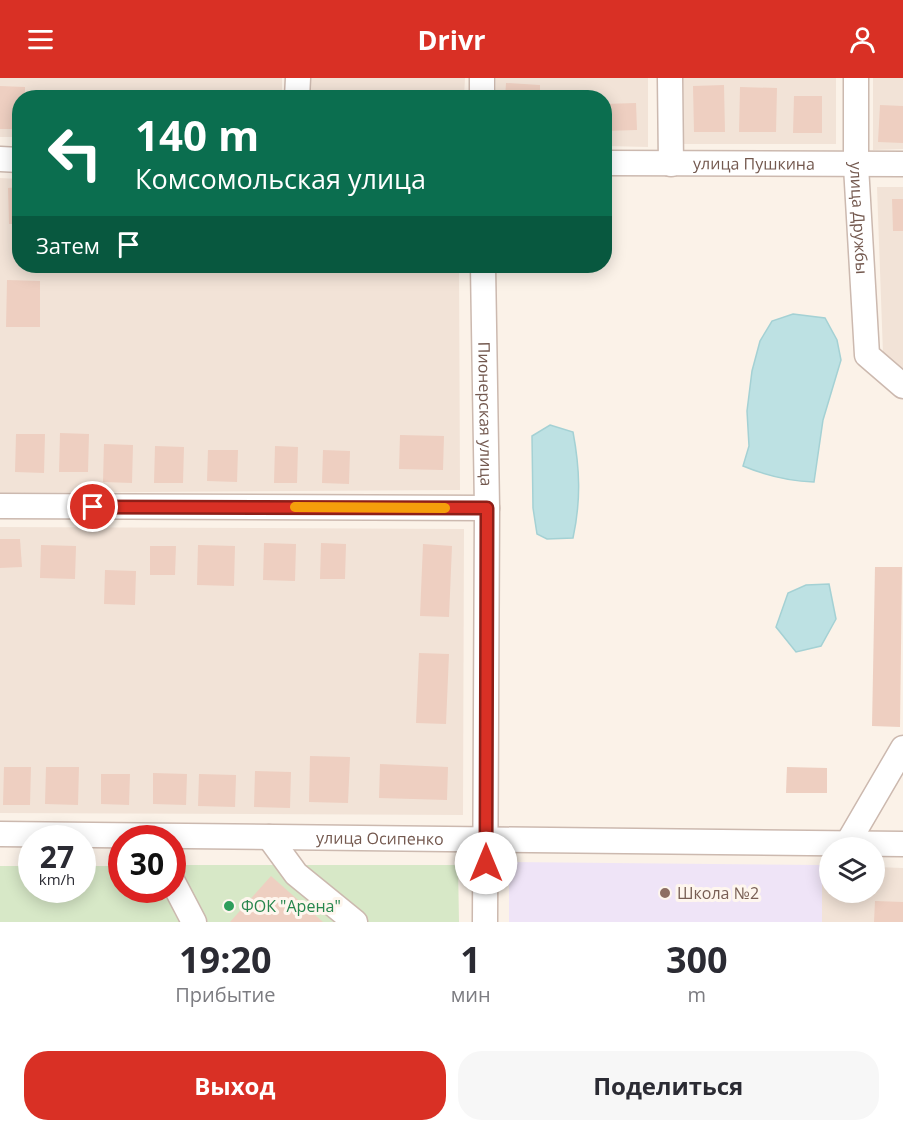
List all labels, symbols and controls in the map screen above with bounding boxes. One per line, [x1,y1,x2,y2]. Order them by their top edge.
text: Drivr [417,21,486,58]
icon: menu [24,23,57,56]
icon: person [846,23,879,56]
text: 140 m [135,106,259,163]
icon: left [36,114,114,192]
street label: улица Пушкина [693,152,815,175]
text: Комсомольская улица [135,160,426,197]
street label: улица Дружбы [845,162,873,275]
icon: arrive [112,228,145,261]
text: Затем [36,230,100,260]
street label: Пионерская улица [473,342,498,486]
pin [67,481,118,532]
icon: arrive [76,490,109,523]
speed limit sign: 30 [108,825,186,903]
street label: улица Осипенко [316,827,444,850]
position arrow [454,831,518,895]
text: 27 [40,836,74,877]
map controls [819,837,885,903]
button: layers [819,837,885,903]
text: km/h [39,869,75,889]
place label: Школа №2 [677,882,759,904]
marker: Школа №2 [658,886,672,900]
place label: ФОК "Арена" [241,895,341,917]
marker: ФОК "Арена" [222,899,236,913]
text: 19:20 [179,935,272,984]
text: 1 [460,935,481,984]
text: 300 [666,935,728,984]
text: Прибытие [175,981,275,1008]
text: мин [451,981,491,1008]
text: m [688,981,706,1008]
button: Выход [24,1051,446,1120]
button: Поделиться [458,1051,879,1120]

